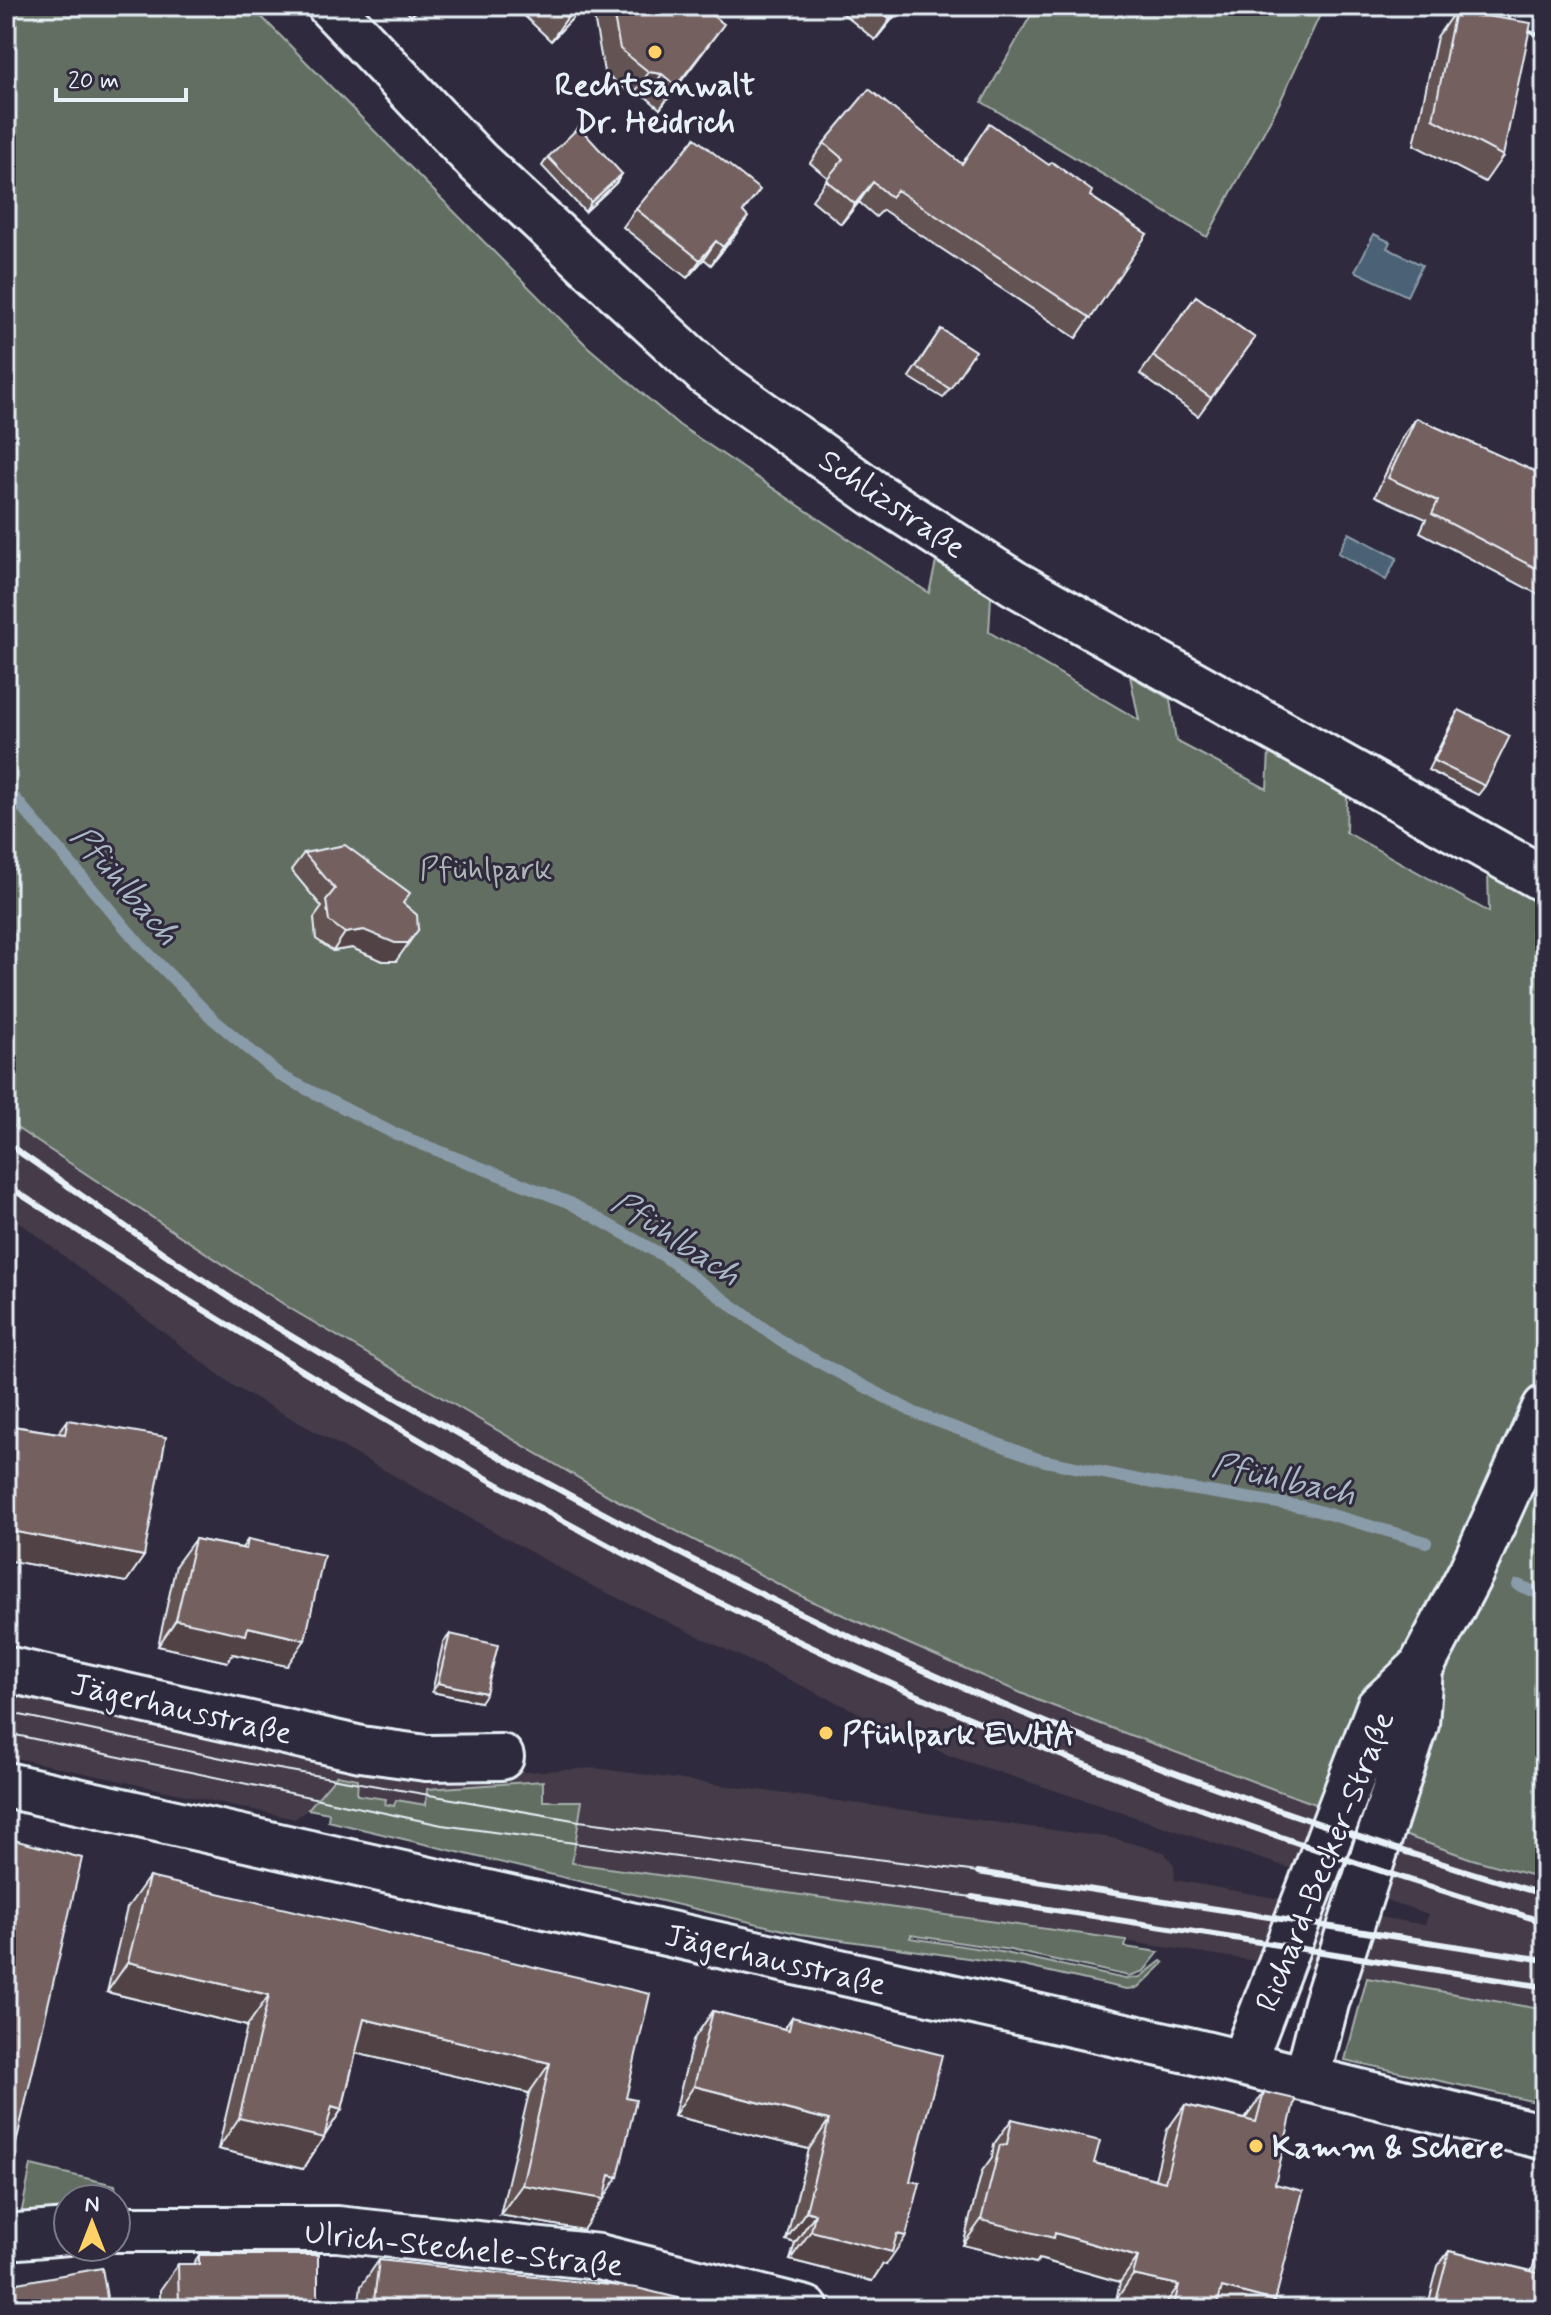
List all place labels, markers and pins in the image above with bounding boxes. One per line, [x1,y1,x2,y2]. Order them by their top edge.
marker: Rechtsanwalt Dr. Heidrich [646,43,664,61]
place label: Rechtsanwalt Dr. Heidrich [555,65,755,144]
place label: Pfühlpark EWHA [842,1714,1075,1756]
marker: Pfühlpark EWHA [817,1724,835,1742]
place label: Kamm & Schere [1272,2127,1504,2169]
marker: Kamm & Schere [1247,2137,1265,2155]

